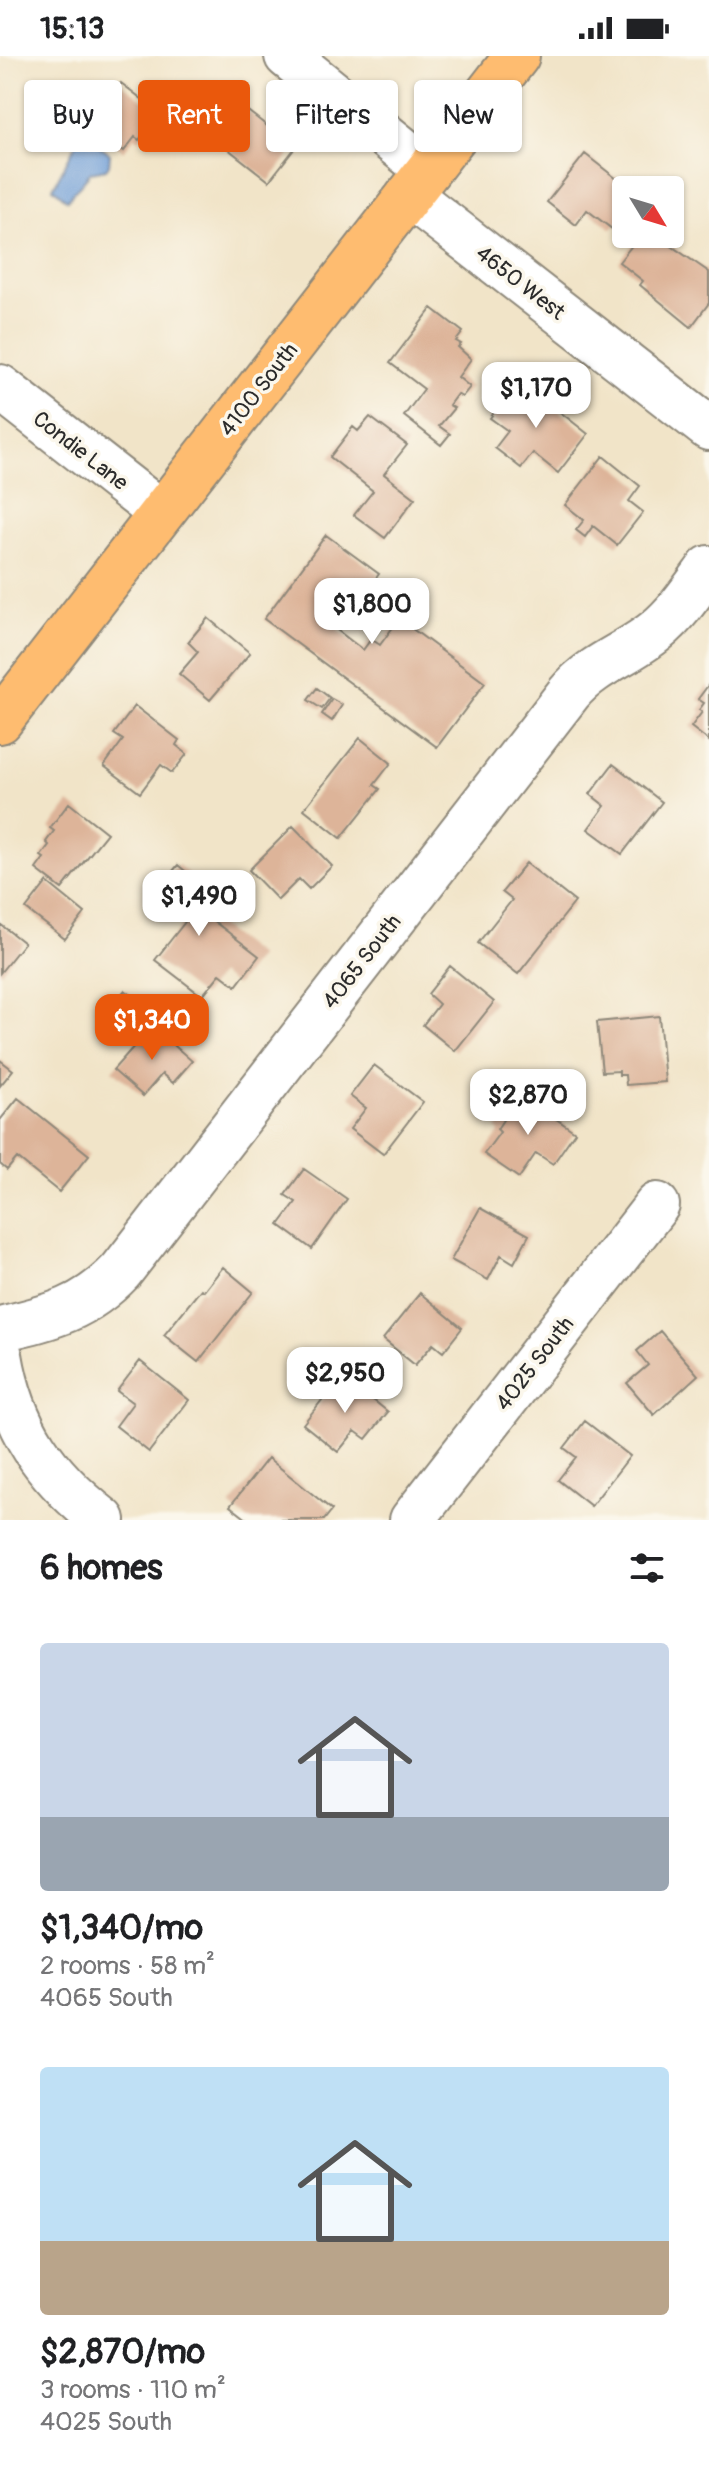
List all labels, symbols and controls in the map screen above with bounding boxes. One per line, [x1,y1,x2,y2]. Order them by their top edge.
text: 15:13 [40,10,104,47]
chip: Buy [24,80,122,152]
chip: Rent [138,80,250,152]
chip: Filters [266,80,398,152]
chip: New [414,80,522,152]
north arrow [612,176,684,248]
map controls [612,176,684,248]
street label: 4650 West [470,239,571,326]
street label: 4100 South [214,337,304,442]
pin: $1,170 [471,362,601,430]
text: $1,170 [500,372,572,404]
street label: Condie Lane [27,405,134,497]
pin: $1,800 [307,578,437,646]
text: $1,800 [332,588,412,620]
pin: $1,490 [134,870,264,938]
text: $1,490 [160,880,238,912]
street label: 4065 South [316,909,407,1014]
pin: $1,340 [87,994,217,1062]
text: $1,340 [113,1004,191,1036]
pin: $2,870 [463,1069,593,1137]
text: $2,870 [488,1079,568,1111]
street label: 4025 South [489,1311,580,1416]
pin: $2,950 [280,1347,410,1415]
text: $2,950 [305,1357,385,1389]
icon: filters [625,1546,669,1590]
text: 6 homes [40,1547,163,1590]
icon: home [283,1695,427,1839]
text: $1,340/mo [40,1907,203,1950]
text: 2 rooms · 58 m² [40,1950,215,1982]
text: 4065 South [40,1982,173,2014]
icon: home [283,2119,427,2263]
text: $2,870/mo [40,2331,205,2374]
text: 3 rooms · 110 m² [40,2374,226,2406]
text: 4025 South [40,2406,172,2438]

